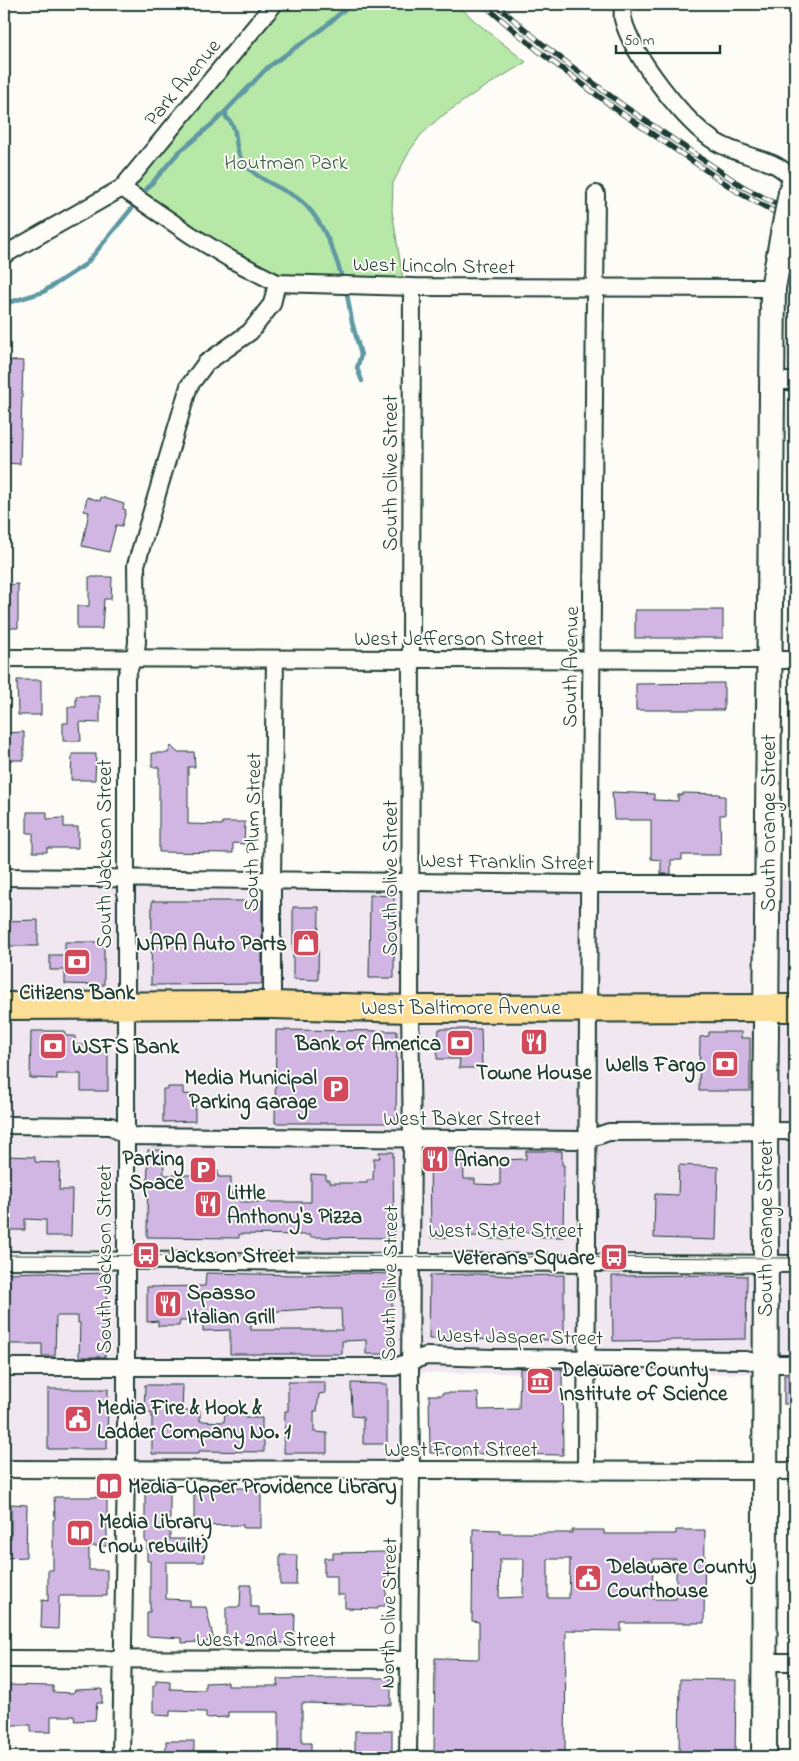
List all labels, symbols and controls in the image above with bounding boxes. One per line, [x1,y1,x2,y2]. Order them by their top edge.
scale bar [616,22,720,54]
text: 50 m [624,30,655,52]
street label: Park Avenue [138,33,229,134]
park label: Houtman Park [224,149,348,179]
street label: West Lincoln Street [353,251,515,283]
street label: South Olive Street [377,395,407,551]
street label: South Avenue [556,605,588,728]
street label: West Jefferson Street [354,625,544,655]
street label: South Orange Street [755,734,787,912]
street label: South Plum Street [238,752,270,912]
street label: South Jackson Street [91,760,121,948]
street label: South Olive Street [377,800,407,956]
street label: West Franklin Street [420,846,594,880]
shop icon: NAPA Auto Parts [291,928,321,958]
place label: NAPA Auto Parts [136,930,287,960]
bank icon: Citizens Bank [62,947,92,977]
place label: Citizens Bank [19,979,136,1009]
street label: West Baltimore Avenue [361,994,561,1024]
restaurant icon: Towne House [519,1027,549,1057]
bank icon: Bank of America [445,1028,475,1058]
place label: Bank of America [294,1030,441,1060]
bank icon: WSFS Bank [38,1031,68,1061]
place label: WSFS Bank [72,1033,180,1063]
bank icon: Wells Fargo [710,1049,740,1079]
place label: Wells Fargo [605,1051,706,1083]
place label: Towne House [476,1059,593,1089]
place label: Media Municipal Parking Garage [184,1064,318,1120]
parking icon: Media Municipal Parking Garage [321,1074,351,1104]
street label: West Baker Street [383,1105,541,1135]
street label: South Orange Street [752,1139,784,1317]
restaurant icon: Ariano [420,1144,450,1174]
place label: Parking Space [122,1145,185,1199]
place label: Ariano [454,1146,510,1176]
parking icon: Parking Space [188,1155,218,1185]
street label: South Jackson Street [91,1165,121,1353]
place label: Little Anthony's Pizza [227,1179,362,1235]
restaurant icon: Little Anthony's Pizza [193,1189,223,1219]
street label: South Olive Street [375,1205,407,1361]
street label: West State Street [428,1217,584,1247]
bus stop icon: Jackson Street [131,1240,161,1270]
place label: Jackson Street [165,1242,296,1272]
bus stop icon: Veterans Square [599,1242,629,1272]
place label: Veterans Square [453,1244,596,1274]
place label: Spasso Italian Grill [187,1279,276,1333]
restaurant icon: Spasso Italian Grill [153,1289,183,1319]
street label: West Jasper Street [436,1322,603,1354]
place label: Delaware County Institute of Science [558,1356,728,1410]
museum icon: Delaware County Institute of Science [525,1366,555,1396]
place label: Media Fire & Hook & Ladder Company No. 1 [97,1394,291,1450]
public building icon: Media Fire & Hook & Ladder Company No. 1 [63,1404,93,1434]
street label: West Front Street [384,1436,538,1466]
library icon: Media-Upper Providence Library [94,1471,124,1501]
place label: Media-Upper Providence Library [128,1473,397,1505]
place label: Media Library (now rebuilt) [99,1508,212,1562]
library icon: Media Library (now rebuilt) [65,1518,95,1548]
street label: North Olive Street [374,1537,406,1689]
place label: Delaware County Courthouse [606,1553,757,1607]
public building icon: Delaware County Courthouse [573,1563,603,1593]
street label: West 2nd Street [196,1626,336,1656]

